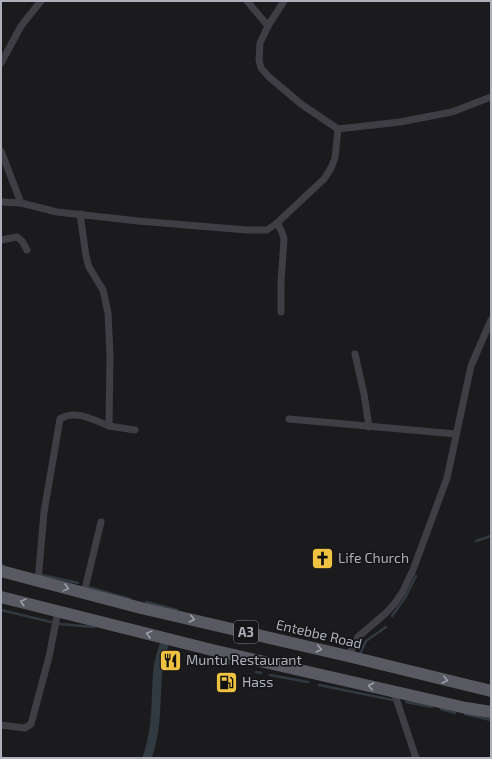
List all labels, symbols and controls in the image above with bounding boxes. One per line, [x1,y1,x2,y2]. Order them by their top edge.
church icon: Life Church [310,545,336,571]
place label: Life Church [338,549,409,566]
one-way arrow [62,583,69,592]
one-way arrow [20,599,26,607]
one-way arrow [189,615,195,623]
street label: Entebbe Road [274,615,364,652]
road number: A3 [234,621,258,643]
one-way arrow [146,630,153,639]
one-way arrow [315,644,322,653]
restaurant icon: Muntu Restaurant [157,647,183,673]
place label: Muntu Restaurant [186,651,302,668]
fuel station icon: Hass [213,669,239,695]
place label: Hass [242,673,273,690]
one-way arrow [441,676,448,684]
one-way arrow [368,683,374,691]

